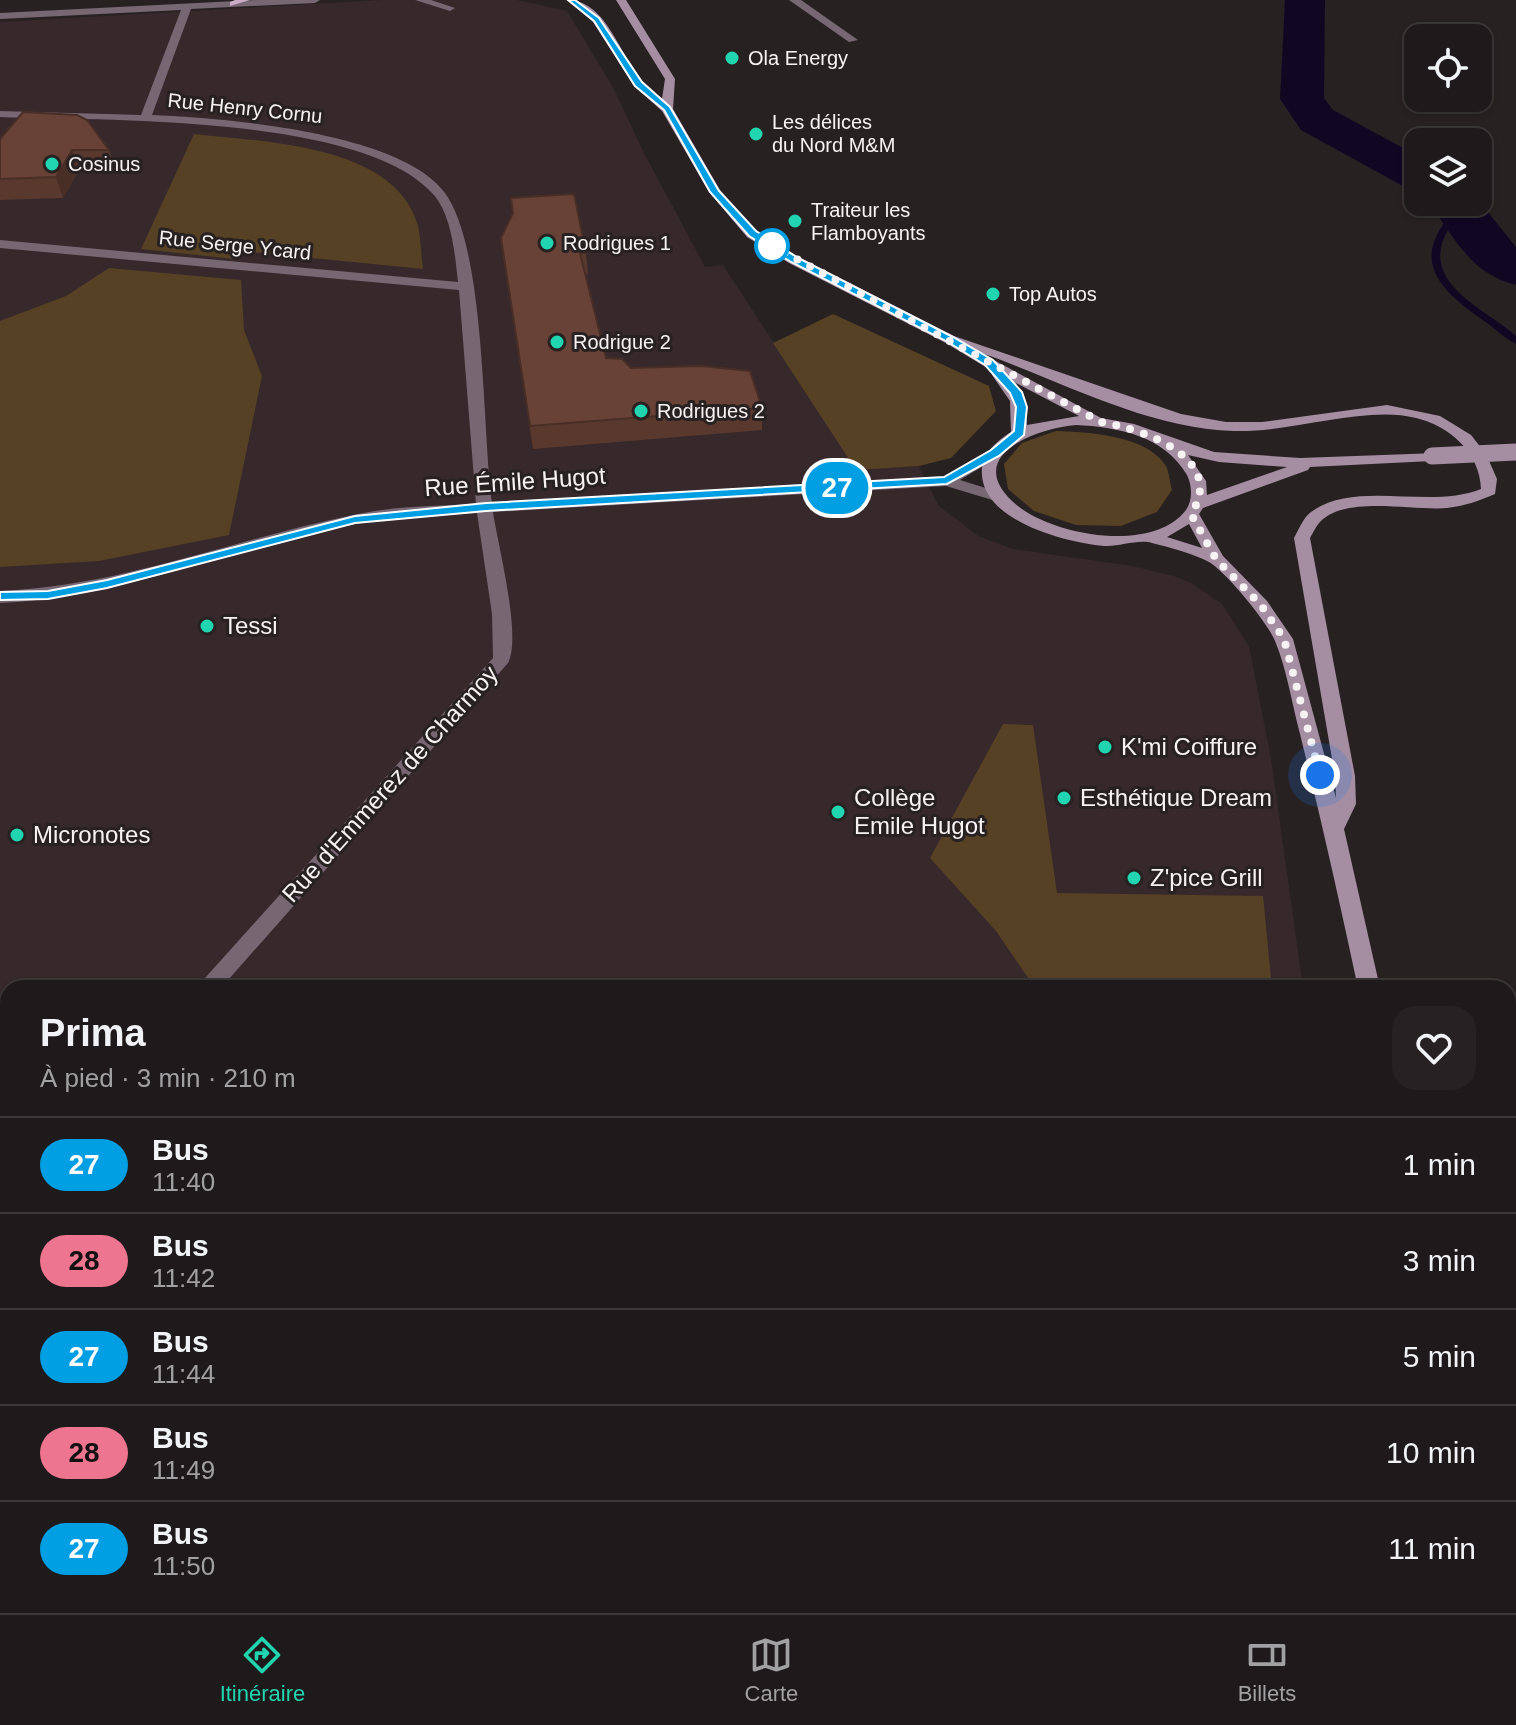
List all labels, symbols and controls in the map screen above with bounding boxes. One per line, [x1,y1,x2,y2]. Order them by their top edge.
map controls [1404,24,1492,216]
button: locate [1404,24,1492,112]
place label: Ola Energy [748,47,848,69]
marker: Ola Energy [723,49,741,67]
street label: Rue Henry Cornu [166,89,324,127]
place label: Les délices du Nord M&M [772,111,895,156]
marker: Les délices du Nord M&M [747,125,765,143]
button: layers [1404,128,1492,216]
place label: Cosinus [68,153,140,175]
marker: Cosinus [43,155,61,173]
place label: Traiteur les Flamboyants [811,199,926,244]
marker: Traiteur les Flamboyants [786,212,804,230]
street label: Rue Serge Ycard [158,226,312,264]
unlabelled marker [755,229,789,263]
place label: Rodrigues 1 [563,232,671,254]
marker: Rodrigues 1 [538,234,556,252]
place label: Top Autos [1009,283,1097,305]
marker: Top Autos [984,285,1002,303]
place label: Rodrigue 2 [573,331,671,353]
marker: Rodrigue 2 [548,333,566,351]
place label: Rodrigues 2 [657,400,765,422]
marker: Rodrigues 2 [632,402,650,420]
street label: Rue Émile Hugot [424,462,607,501]
line badge: 27 [801,462,873,514]
text: 27 [821,472,853,503]
place label: Tessi [223,612,278,639]
marker: Tessi [198,617,216,635]
street label: Rue d'Emmerez de Charmoy [276,660,503,907]
place label: K'mi Coiffure [1121,733,1257,760]
marker: K'mi Coiffure [1096,738,1114,756]
your location [1300,755,1340,795]
place label: Collège Emile Hugot [854,784,985,839]
place label: Esthétique Dream [1080,784,1272,811]
marker: Esthétique Dream [1055,789,1073,807]
marker: Collège Emile Hugot [829,803,847,821]
place label: Micronotes [33,821,150,848]
marker: Micronotes [8,826,26,844]
place label: Z'pice Grill [1150,864,1263,891]
marker: Z'pice Grill [1125,869,1143,887]
button: heart [1392,1006,1476,1090]
text: Prima [40,1012,146,1054]
text: À pied · 3 min · 210 m [40,1063,296,1093]
text: Bus [152,1133,209,1166]
text: 1 min [1403,1148,1476,1181]
text: 27 [68,1149,100,1180]
text: 11:40 [152,1167,215,1197]
text: Bus [152,1229,209,1262]
text: 3 min [1403,1244,1476,1277]
text: 28 [68,1245,100,1276]
text: 11:42 [152,1263,215,1293]
text: Bus [152,1325,209,1358]
text: 5 min [1403,1340,1476,1373]
text: 27 [68,1341,100,1372]
text: 11:44 [152,1359,215,1389]
text: Bus [152,1421,209,1454]
text: 10 min [1386,1436,1476,1469]
text: 28 [68,1437,100,1468]
text: 11:49 [152,1455,215,1485]
text: Bus [152,1517,209,1550]
text: 11 min [1388,1532,1476,1565]
text: 27 [68,1533,100,1564]
text: 11:50 [152,1551,215,1581]
tab: Itinéraire [220,1633,305,1707]
tab: Carte [745,1633,798,1707]
tab: Billets [1238,1633,1296,1707]

